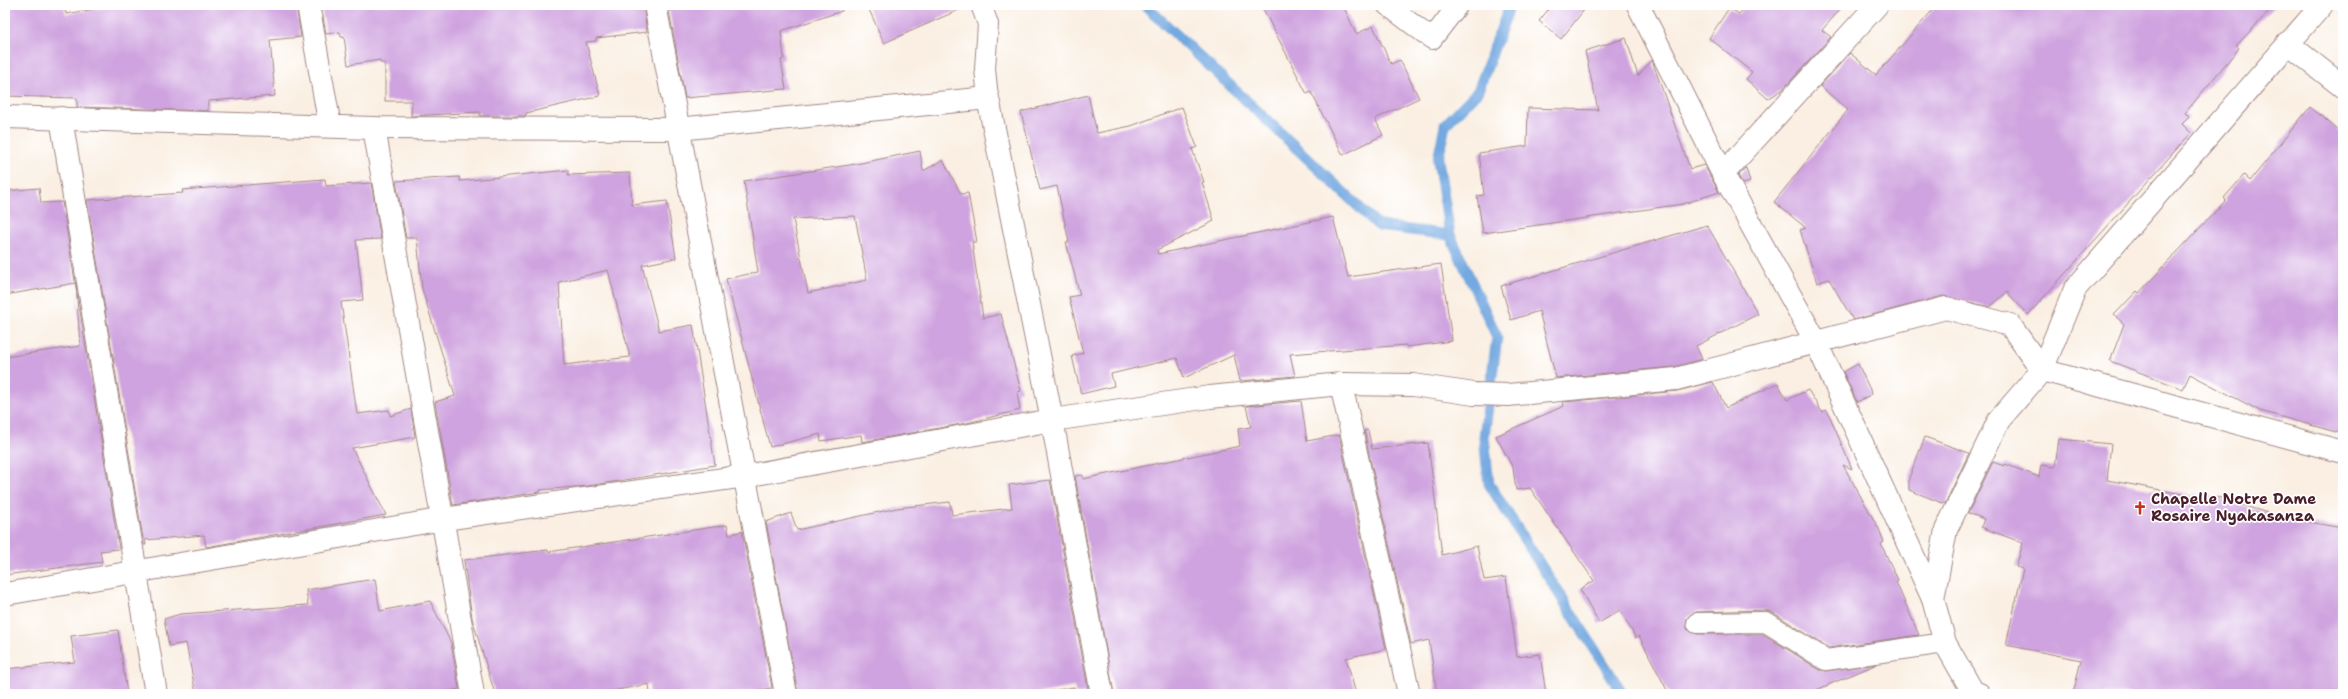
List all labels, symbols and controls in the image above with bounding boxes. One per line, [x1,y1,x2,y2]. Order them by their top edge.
place label: Chapelle Notre Dame Rosaire Nyakasanza [2151,489,2316,526]
church icon: Chapelle Notre Dame Rosaire Nyakasanza [2132,500,2148,516]

